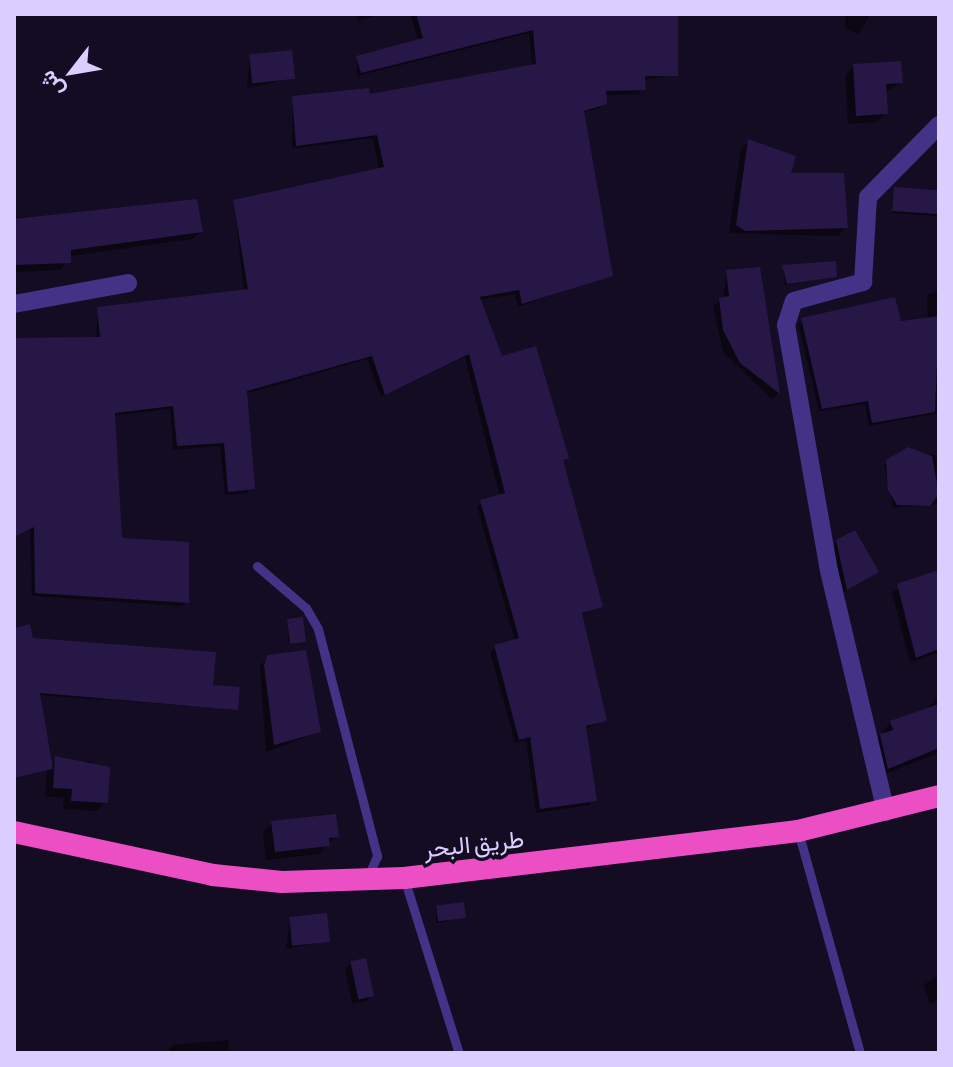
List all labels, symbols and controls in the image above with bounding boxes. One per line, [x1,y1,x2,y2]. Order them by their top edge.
north arrow [32,32,112,112]
text: ش [33,66,69,102]
street label: طريق البحر [422,824,526,864]

